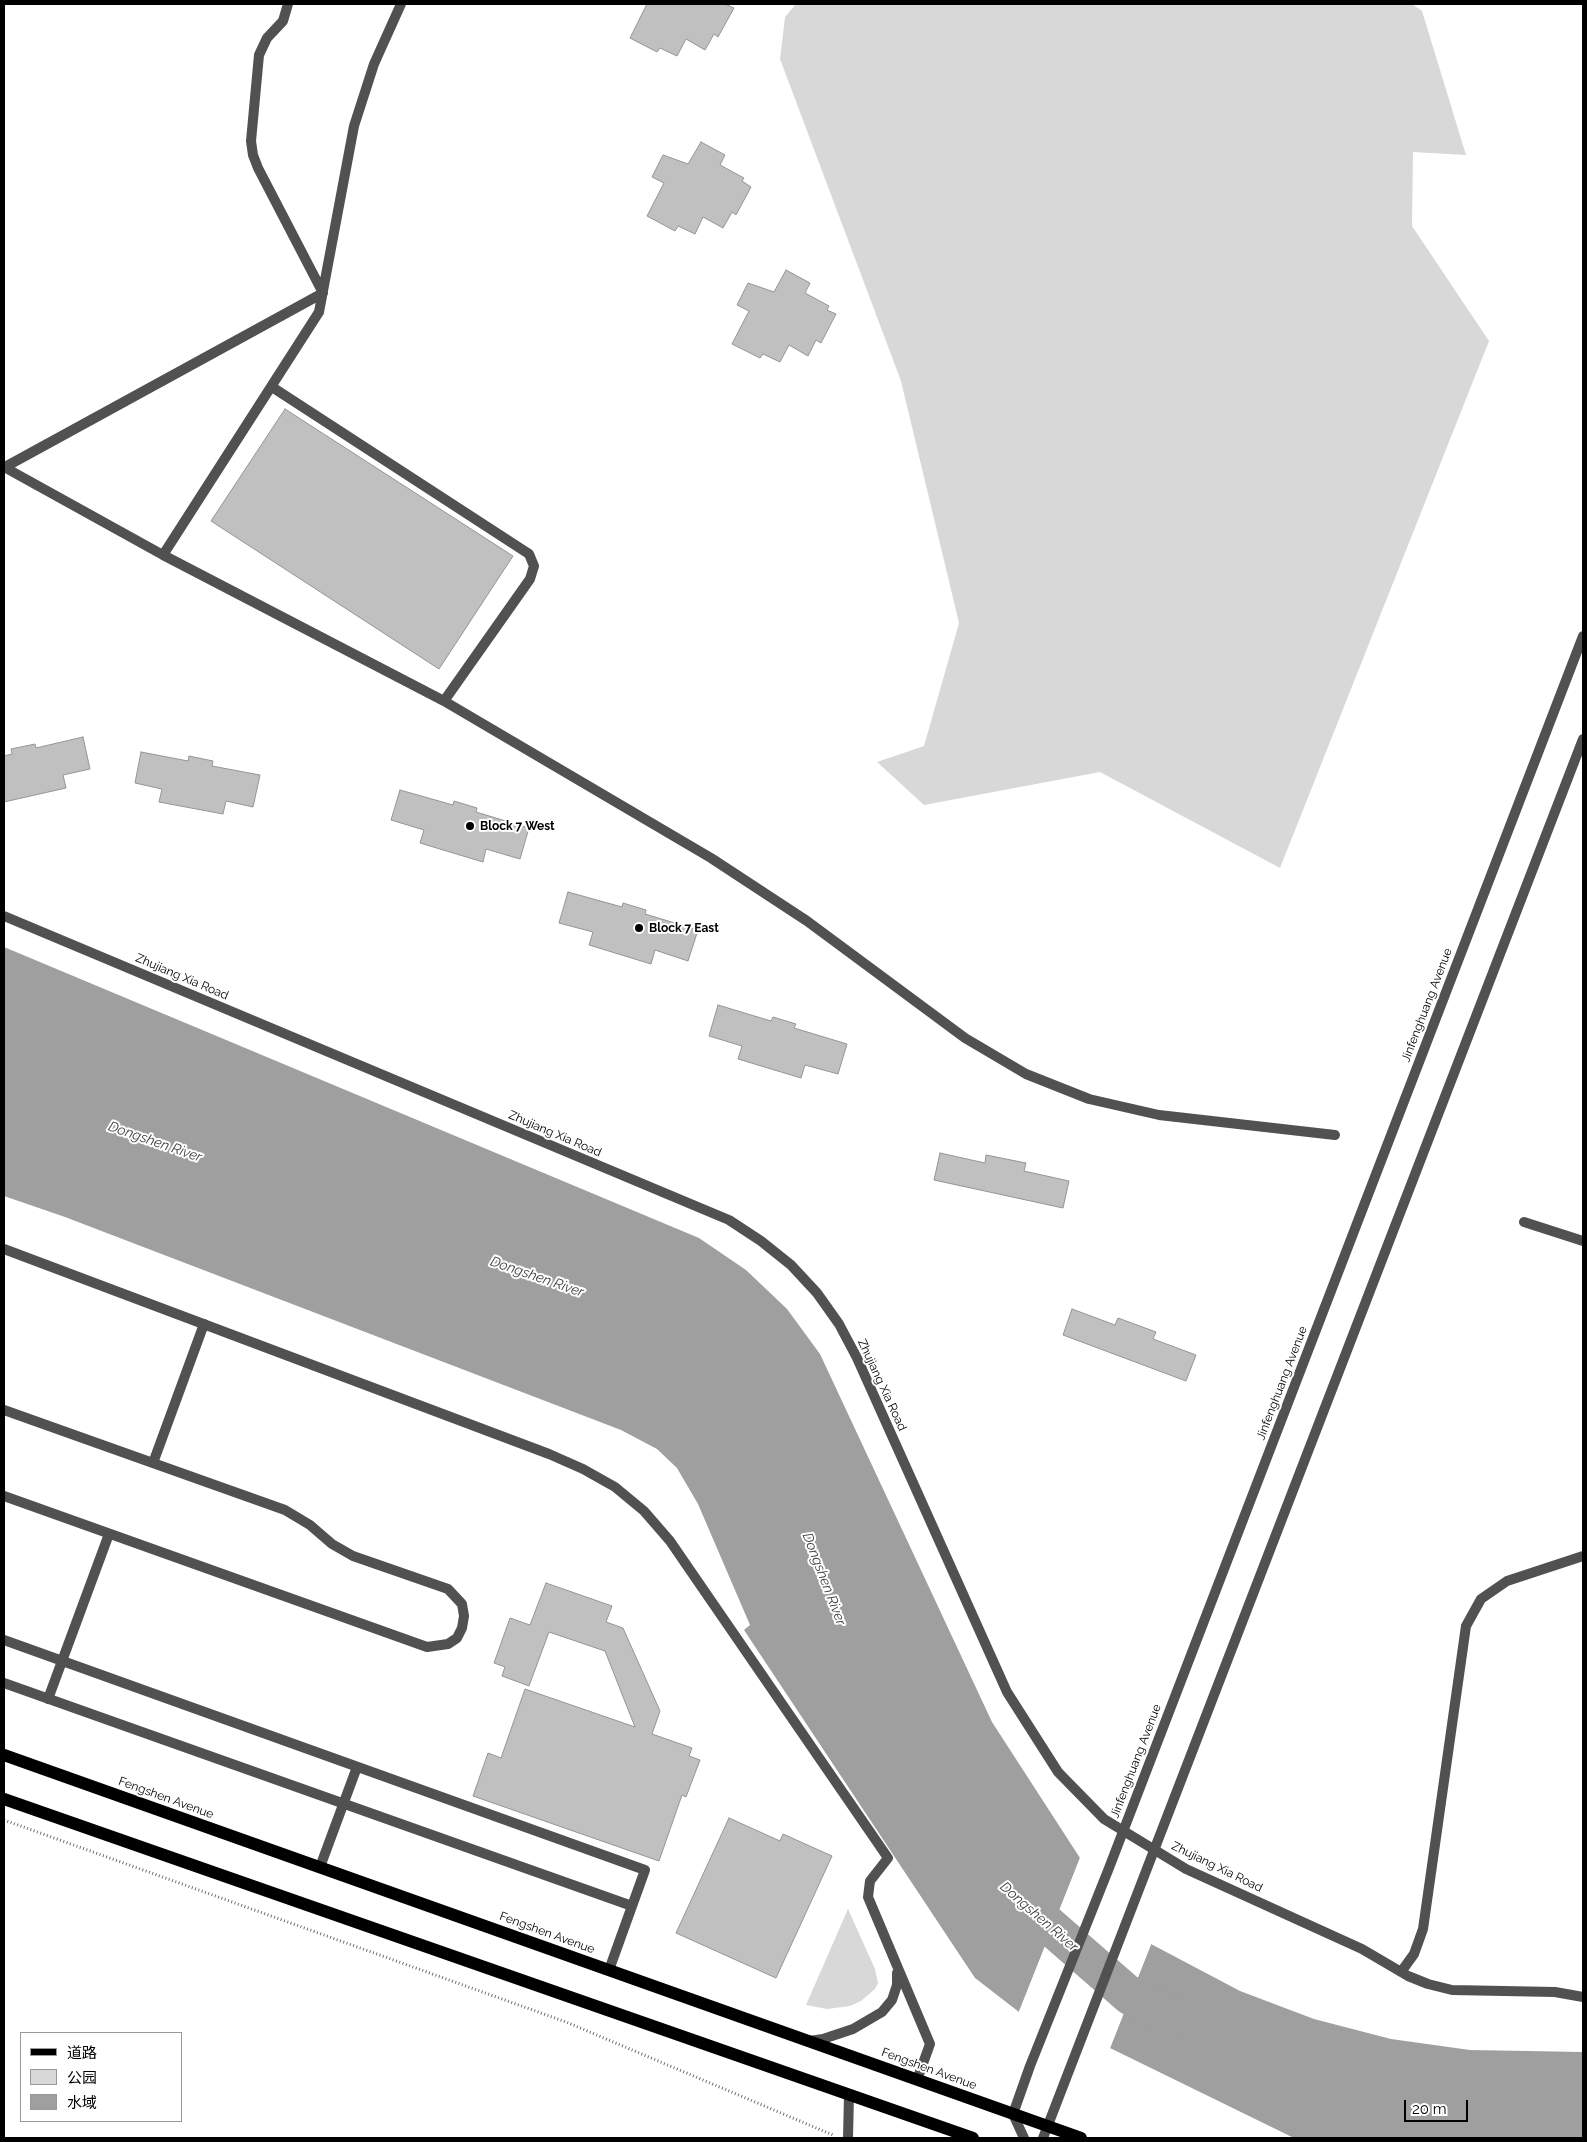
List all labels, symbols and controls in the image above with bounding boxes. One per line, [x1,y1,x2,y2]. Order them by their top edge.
place label: Block 7 West [480,819,555,833]
marker: Block 7 West [464,820,476,832]
place label: Block 7 East [649,921,719,935]
marker: Block 7 East [633,922,645,934]
street label: Jinfenghuang Avenue [1399,946,1455,1064]
street label: Zhujiang Xia Road [133,951,231,1003]
street label: Zhujiang Xia Road [506,1108,604,1160]
water label: Dongshen River [106,1118,204,1166]
water label: Dongshen River [488,1253,586,1301]
street label: Jinfenghuang Avenue [1254,1324,1310,1442]
street label: Zhujiang Xia Road [854,1337,910,1433]
water label: Dongshen River [799,1530,849,1628]
street label: Jinfenghuang Avenue [1108,1702,1164,1820]
street label: Fengshen Avenue [116,1774,216,1822]
street label: Zhujiang Xia Road [1169,1839,1265,1895]
water label: Dongshen River [997,1879,1081,1955]
street label: Fengshen Avenue [497,1909,597,1957]
legend [20,2032,182,2122]
text: 道路 [67,2044,97,2062]
street label: Fengshen Avenue [879,2045,979,2093]
text: 公园 [67,2069,97,2087]
scale bar [1407,2090,1471,2122]
text: 水域 [67,2094,97,2112]
text: 20 m [1412,2100,1447,2118]

